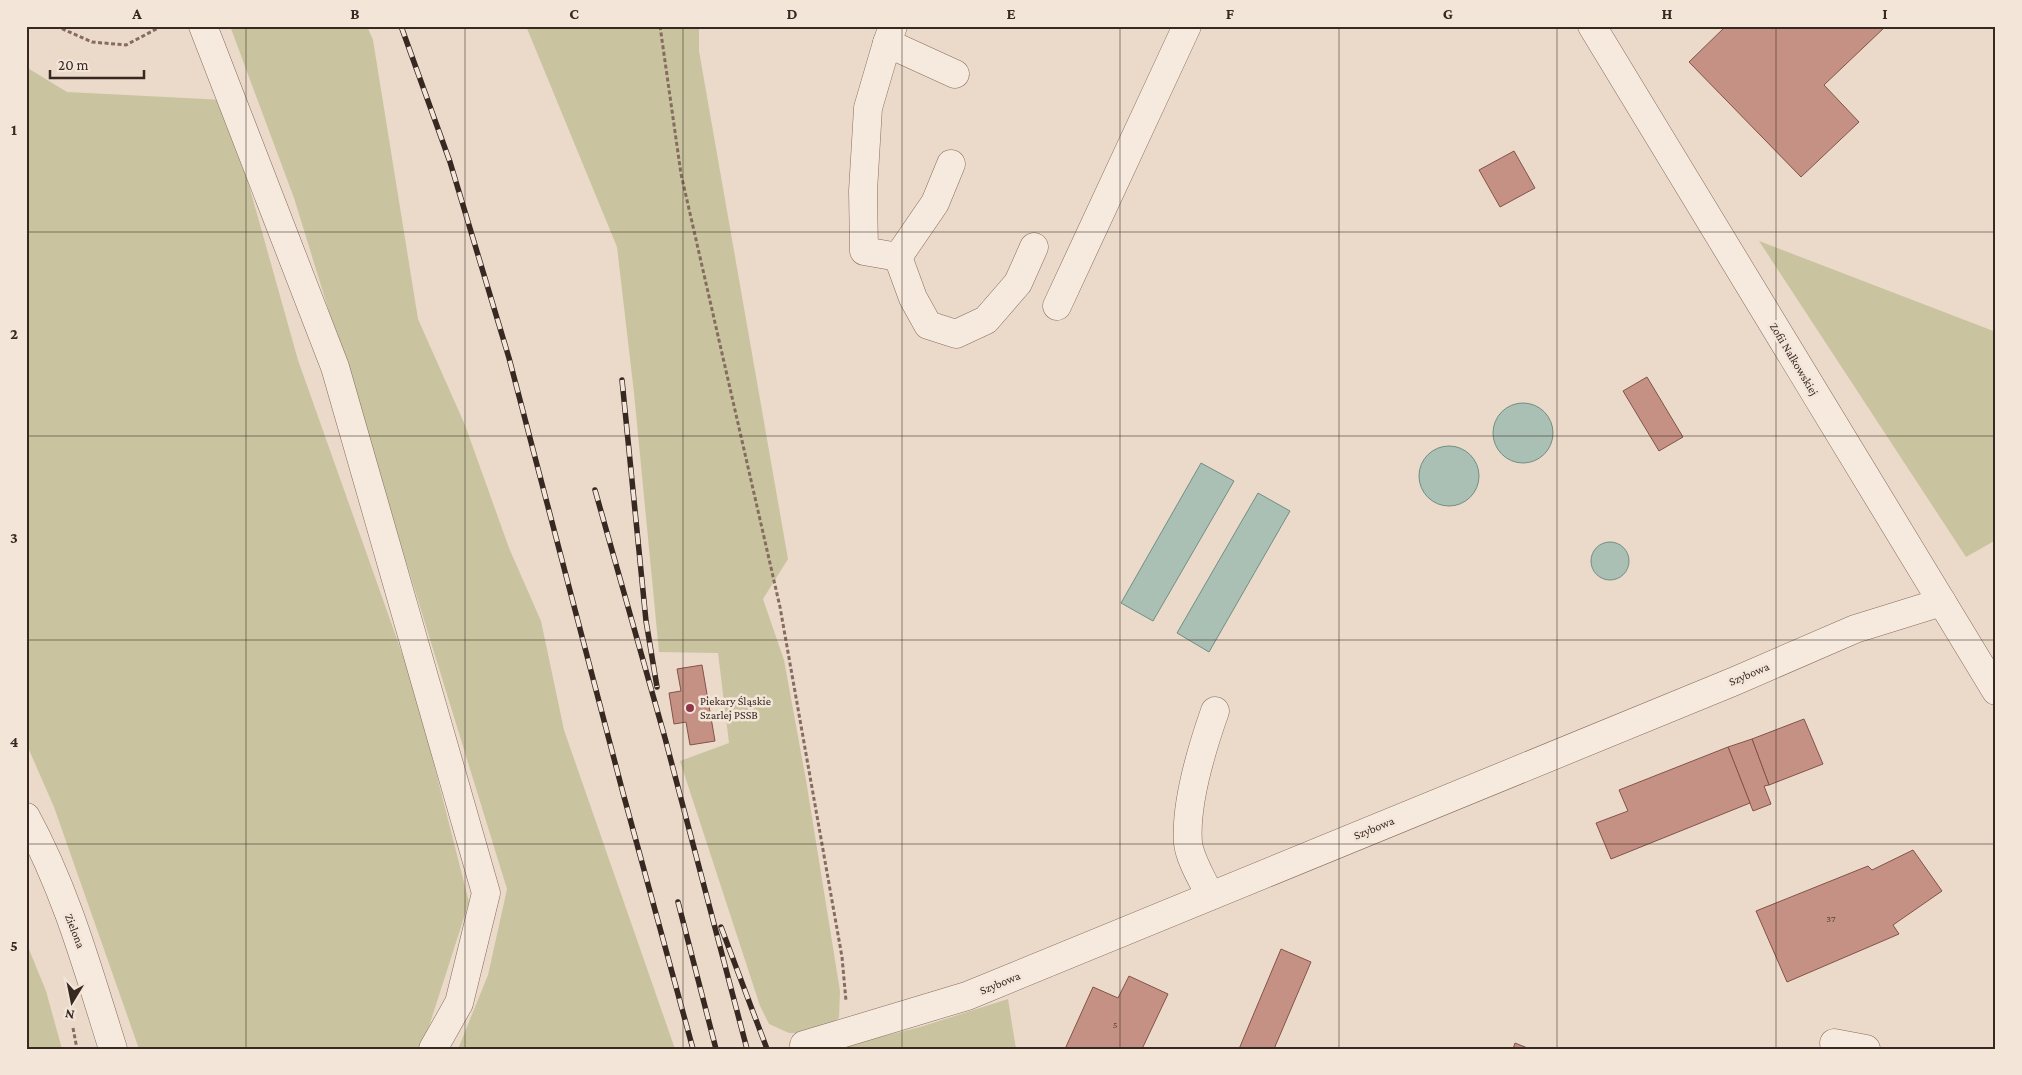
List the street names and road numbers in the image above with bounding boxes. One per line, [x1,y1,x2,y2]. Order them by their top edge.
street label: Zofii Nałkowskiej [1767,320,1821,398]
street label: Szybowa [1727,659,1772,689]
street label: Szybowa [1352,813,1397,842]
street label: Zielona [62,912,88,951]
street label: Szybowa [978,968,1023,997]

